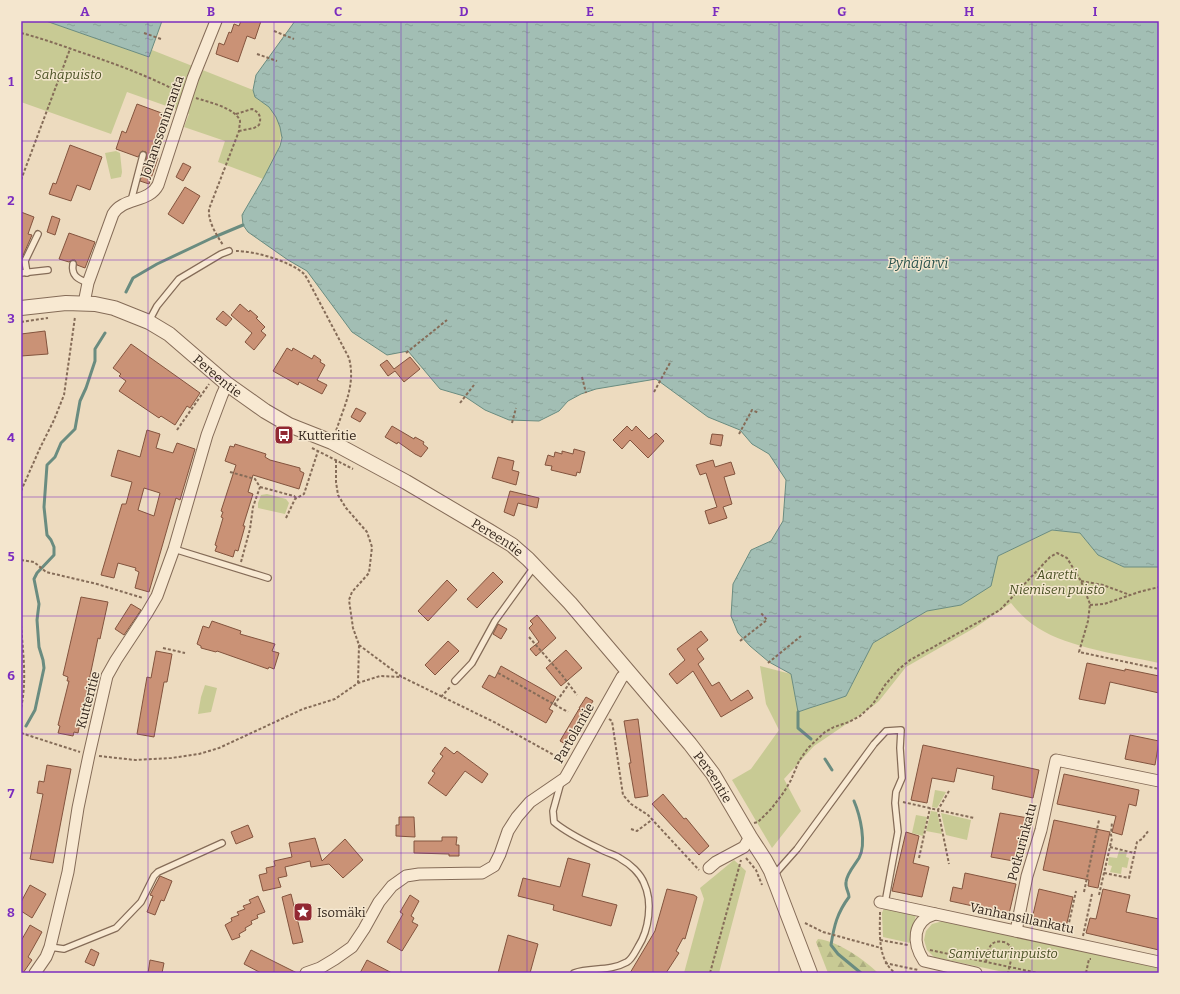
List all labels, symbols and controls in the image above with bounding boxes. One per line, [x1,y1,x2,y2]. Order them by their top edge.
text: A [80,4,90,19]
text: B [207,4,215,19]
text: C [334,4,342,19]
text: D [459,4,469,19]
text: E [586,4,594,19]
text: F [712,4,720,19]
text: G [837,4,847,19]
text: H [964,4,974,19]
text: I [1093,4,1098,19]
park label: Sahapuisto [34,67,102,82]
text: 1 [8,74,14,89]
street label: Johanssoninranta [137,74,187,181]
text: 2 [7,193,15,208]
water label: Pyhäjärvi [888,255,948,272]
text: 3 [7,311,15,326]
street label: Pereentie [191,351,245,400]
bus stop icon: Kutteritie [273,424,295,446]
place label: Kutteritie [298,428,356,443]
text: 4 [7,430,15,445]
street label: Pereentie [469,515,527,559]
text: 5 [7,549,15,564]
park label: Aaretti Niemisen puisto [1009,567,1105,597]
text: 6 [7,668,15,683]
street label: Kutteritie [73,670,103,730]
street label: Partolantie [551,700,597,766]
street label: Pereentie [691,748,736,805]
text: 7 [8,786,15,801]
street label: Potkurinkatu [1004,802,1040,882]
street label: Vanhansillankatu [968,900,1076,936]
place icon: Isomäki [292,901,314,923]
text: 8 [7,905,15,920]
place label: Isomäki [317,905,366,920]
park label: Samiveturinpuisto [948,946,1058,961]

